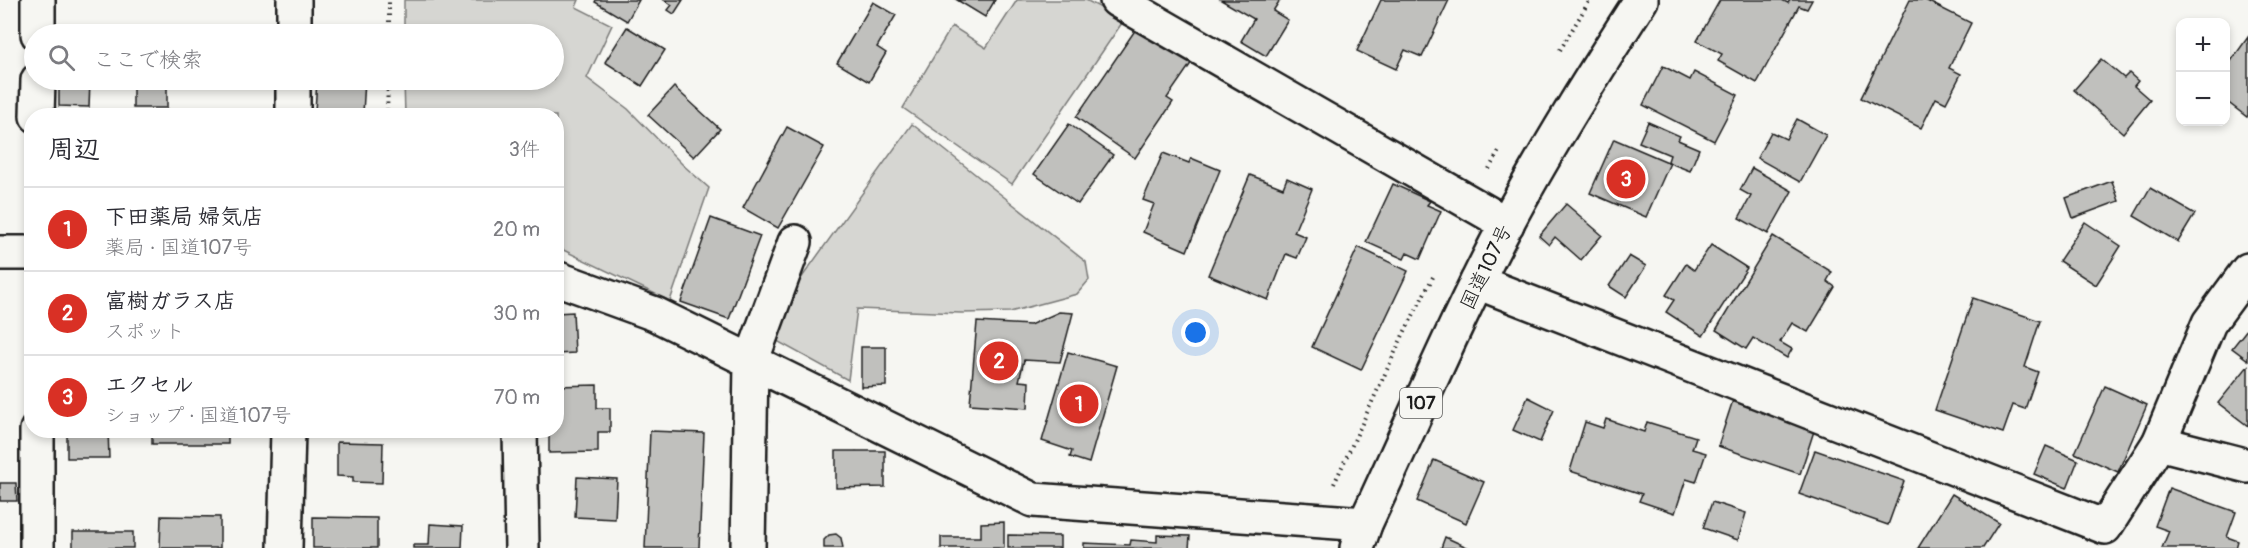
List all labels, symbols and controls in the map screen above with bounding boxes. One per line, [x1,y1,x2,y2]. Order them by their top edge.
map controls [2176,18,2230,126]
button: + [2176,18,2230,72]
search box [24,24,564,90]
icon: search [45,41,78,74]
text: ここで検索 [93,46,203,74]
button: − [2176,72,2230,126]
text: 周辺 [48,134,100,166]
text: 3件 [509,137,540,162]
pin: 3 [1606,156,1646,201]
text: 下田薬局 婦気店 [105,203,264,231]
text: 1 [64,217,71,242]
text: 20 m [493,217,540,242]
street label: 国道107号 [1455,220,1517,314]
text: 薬局 · 国道107号 [105,235,252,260]
text: 富樹ガラス店 [105,287,236,315]
text: 2 [62,301,73,326]
text: 30 m [493,301,540,326]
your location [1181,318,1210,347]
text: スポット [105,319,185,344]
pin: 2 [980,338,1018,384]
text: エクセル [105,371,194,399]
pin: 1 [1060,382,1098,426]
text: 3 [62,385,73,410]
text: 70 m [494,385,540,410]
road number: 107 [1400,388,1442,418]
text: ショップ · 国道107号 [105,403,291,428]

